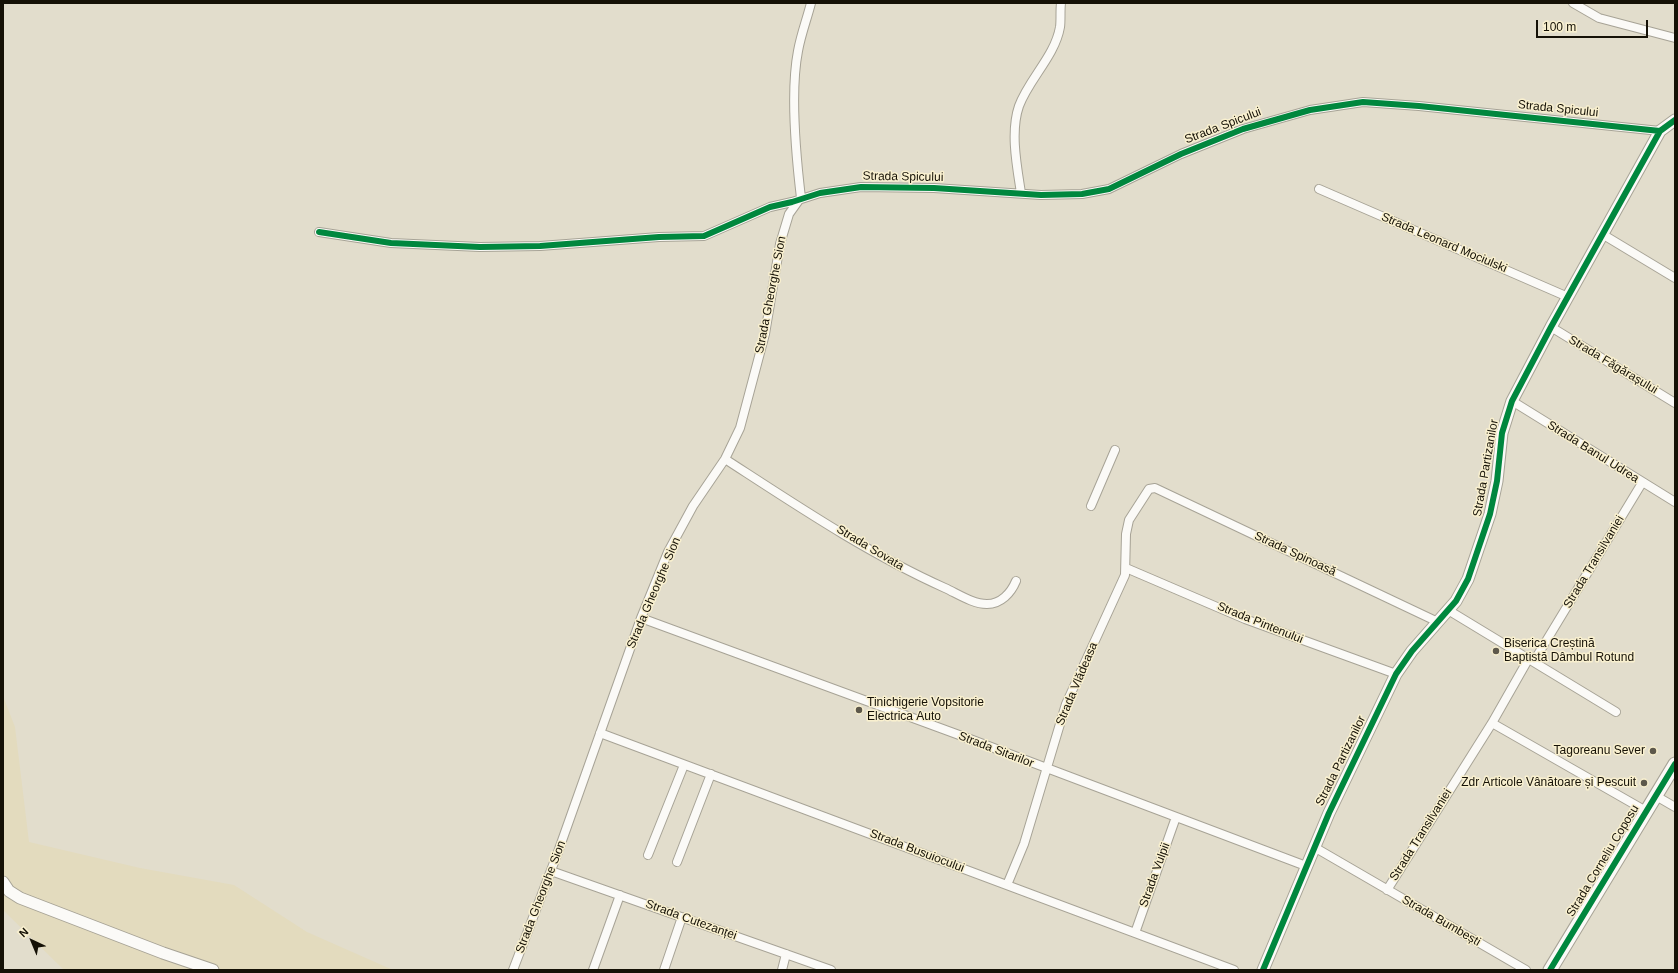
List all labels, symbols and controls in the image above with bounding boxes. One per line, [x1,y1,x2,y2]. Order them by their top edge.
scale bar [1538,12,1650,38]
text: 100 m [1543,20,1576,34]
street label: Strada Spicului [1517,98,1599,120]
street label: Strada Spicului [1183,105,1263,147]
street label: Strada Spicului [863,169,943,185]
street label: Strada Leonard Mociulski [1379,210,1509,276]
street label: Strada Gheorghe Sion [753,235,789,355]
street label: Strada Făgărașului [1566,333,1660,397]
street label: Strada Partizanilor [1470,418,1502,518]
street label: Strada Banul Udrea [1544,418,1642,486]
street label: Strada Transilvaniei [1561,513,1627,611]
street label: Strada Sovata [834,522,906,574]
street label: Strada Spinoasă [1252,529,1338,579]
street label: Strada Gheorghe Sion [624,535,684,651]
street label: Strada Pintenului [1215,599,1305,647]
place label: Biserica Creștină Baptistă Dâmbul Rotund [1504,637,1634,665]
street label: Strada Vlădeasa [1053,640,1101,728]
marker: Biserica Creștină Baptistă Dâmbul Rotund [1491,646,1501,656]
place label: Tinichigerie Vopsitorie Electrica Auto [867,696,984,724]
marker: Tinichigerie Vopsitorie Electrica Auto [854,705,864,715]
street label: Strada Partizanilor [1313,713,1369,809]
street label: Strada Sitarilor [956,729,1036,771]
place label: Tagoreanu Sever [1554,744,1645,758]
marker: Tagoreanu Sever [1648,746,1658,756]
place label: Zdr Articole Vânătoare și Pescuit [1461,776,1636,790]
marker: Zdr Articole Vânătoare și Pescuit [1639,778,1649,788]
street label: Strada Transilvaniei [1387,786,1455,884]
street label: Strada Corneliu Coposu [1564,802,1642,920]
street label: Strada Busuiocului [868,826,966,876]
street label: Strada Gheorghe Sion [513,839,569,955]
street label: Strada Vulpii [1137,841,1173,909]
street label: Strada Bumbești [1399,893,1483,949]
street label: Strada Cutezanței [643,897,739,943]
north arrow [12,921,52,961]
text: N [17,925,31,939]

